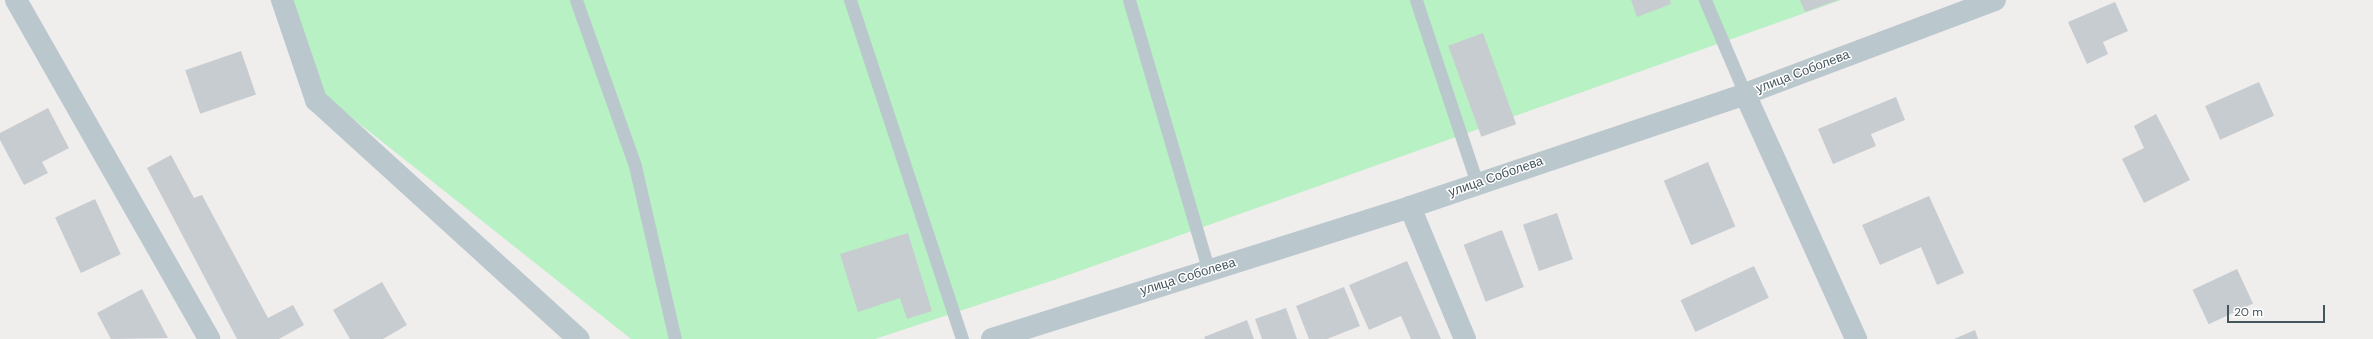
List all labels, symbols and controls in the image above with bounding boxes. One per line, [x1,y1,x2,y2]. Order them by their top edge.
street label: улица Соболева [1754,47,1852,97]
street label: улица Соболева [1447,154,1545,200]
street label: улица Соболева [1138,255,1238,299]
scale bar [2229,297,2327,323]
text: 20 m [2234,304,2263,320]

